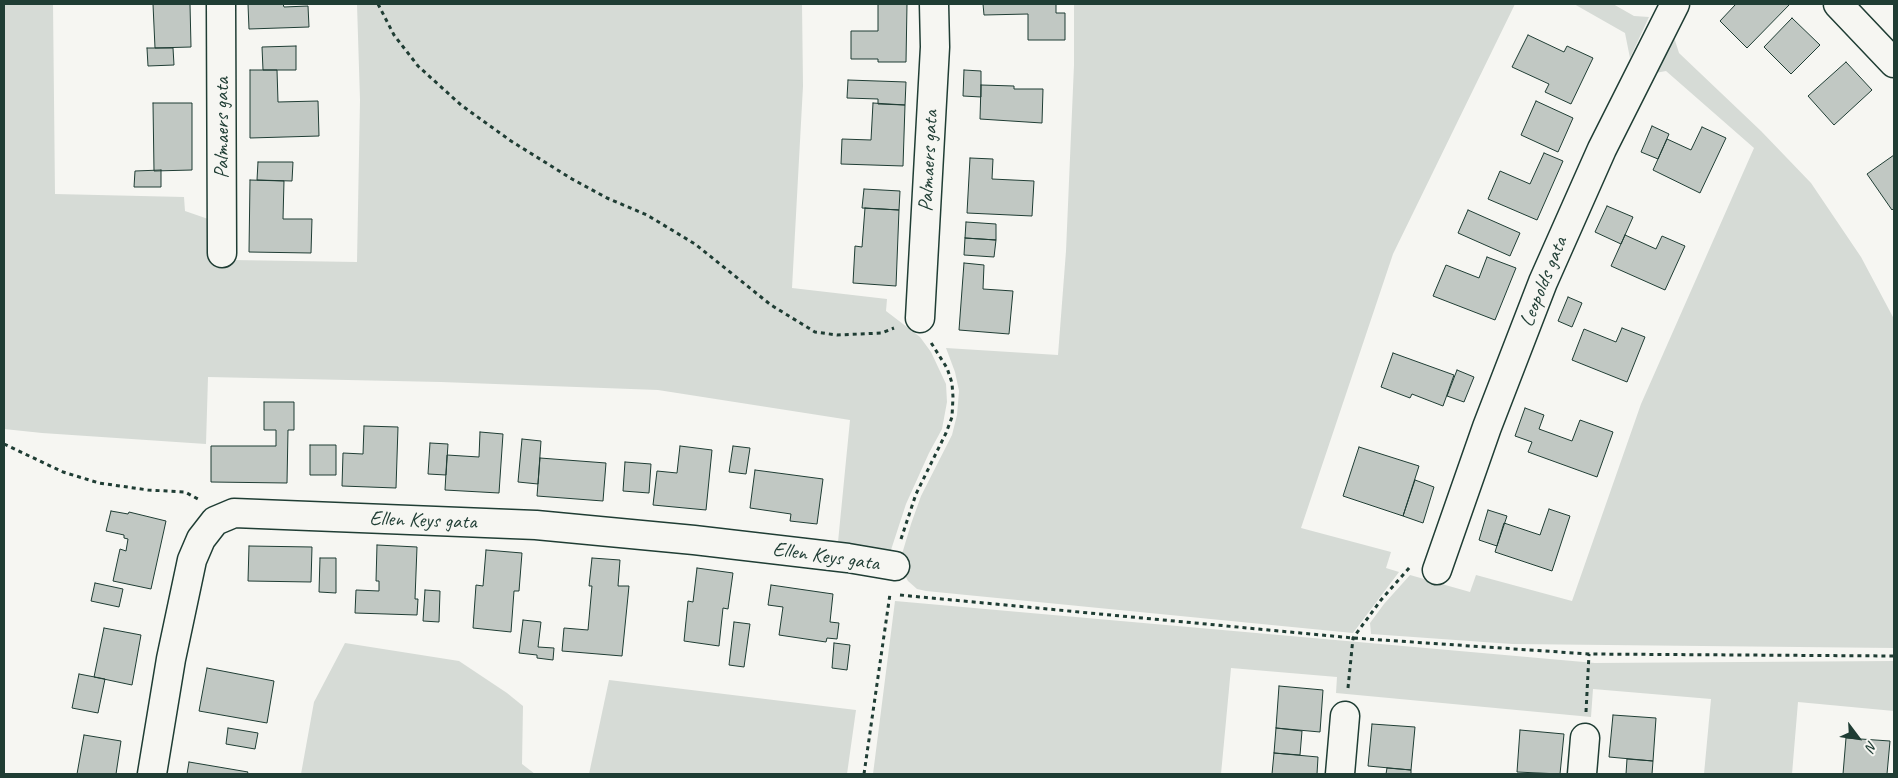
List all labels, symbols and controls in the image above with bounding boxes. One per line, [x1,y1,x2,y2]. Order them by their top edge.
street label: Palmaers gata [209,77,235,179]
street label: Palmaers gata [914,110,944,212]
street label: Leopolds gata [1515,233,1573,331]
street label: Ellen Keys gata [369,507,477,535]
street label: Ellen Keys gata [771,537,881,577]
north arrow [1833,713,1883,763]
text: N [1862,738,1881,754]

